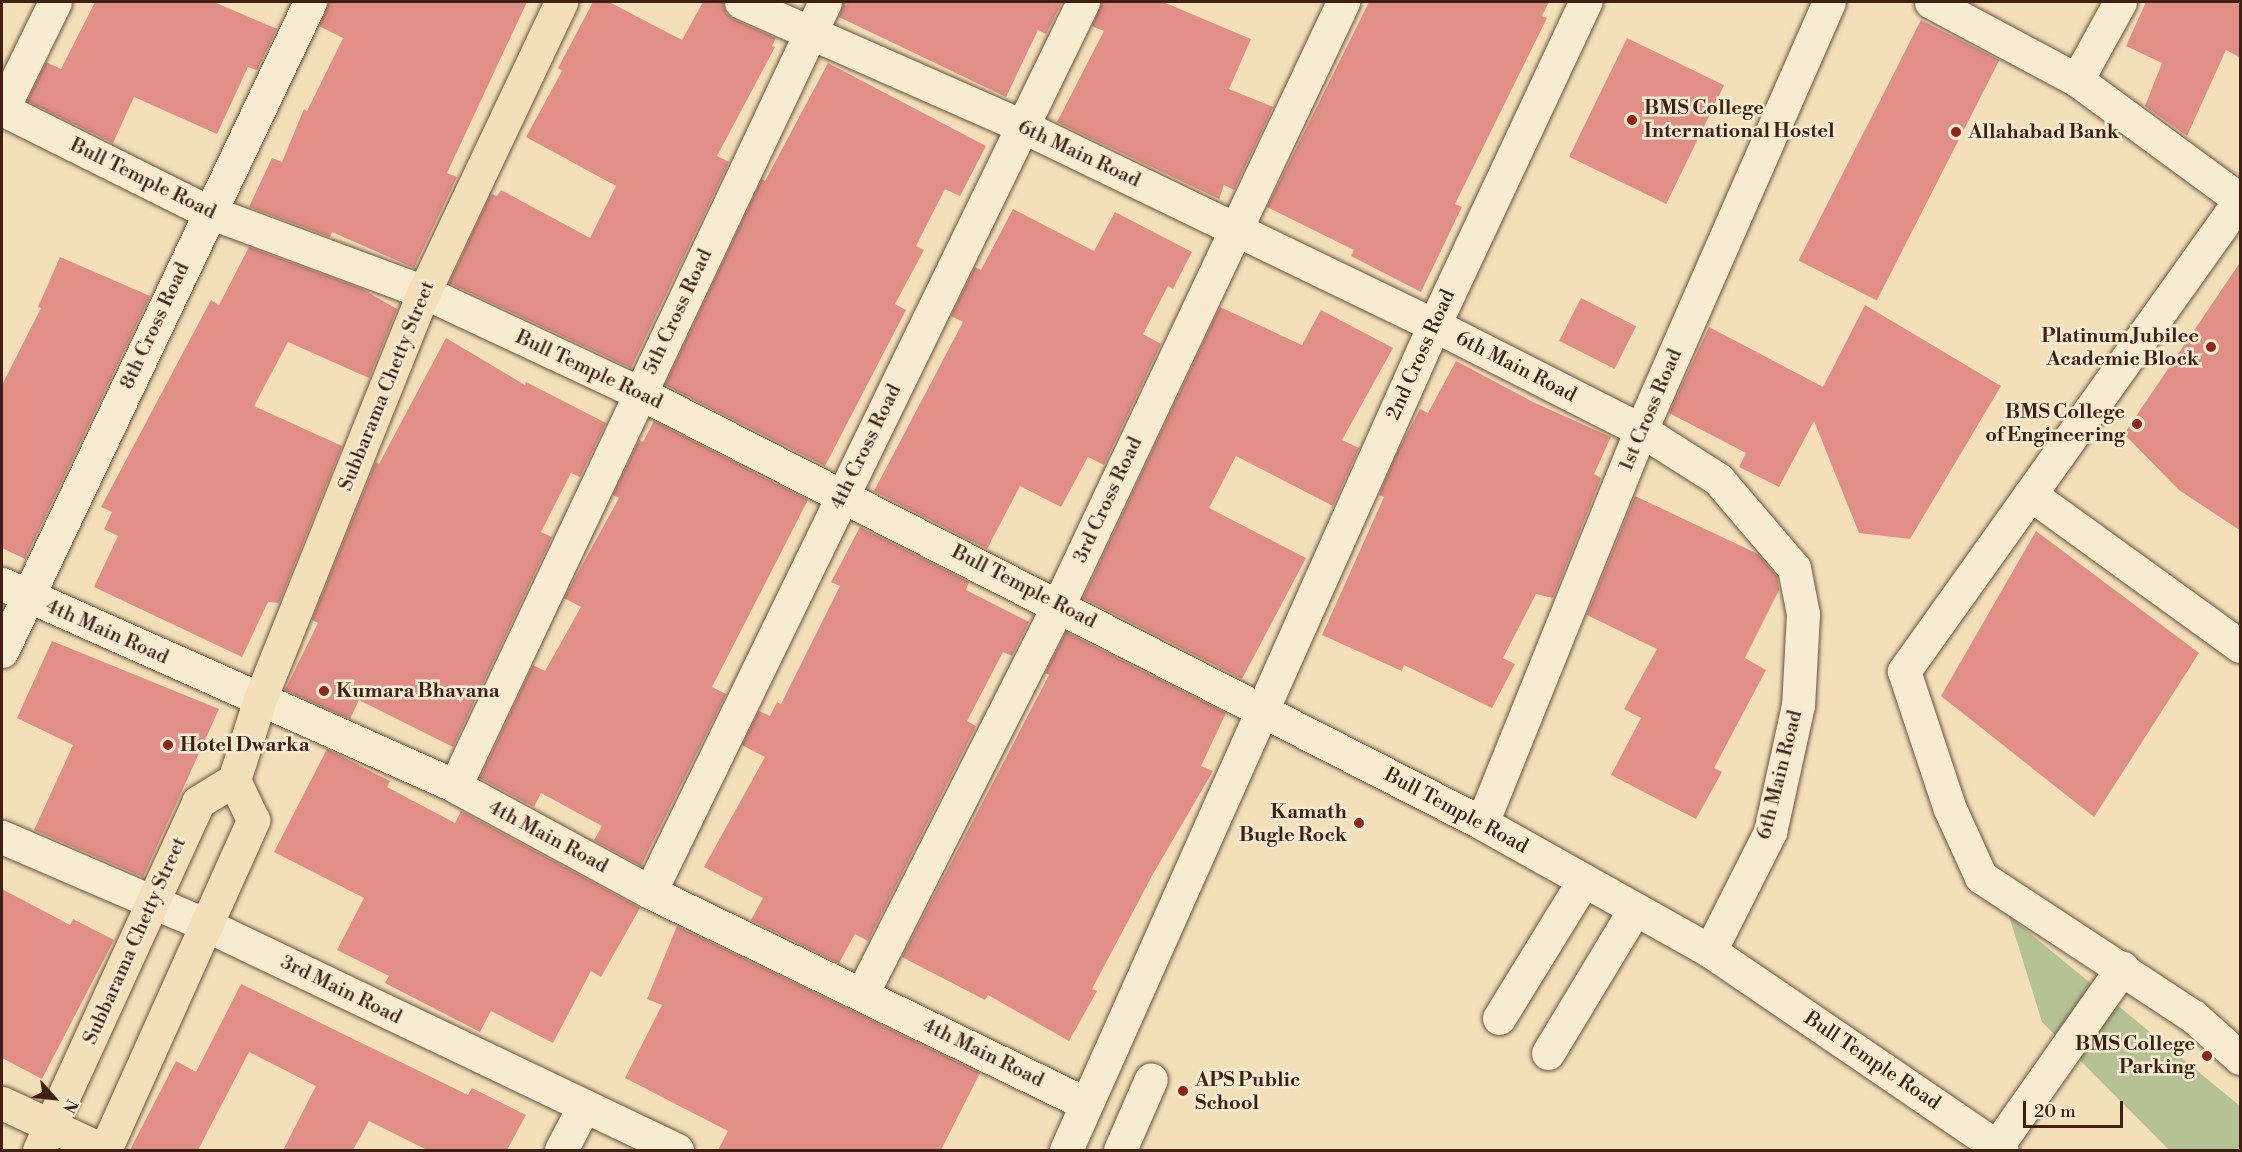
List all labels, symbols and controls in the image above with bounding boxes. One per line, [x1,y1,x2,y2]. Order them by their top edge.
place label: BMS College International Hostel [1644,96,1835,143]
marker: BMS College International Hostel [1625,113,1639,127]
street label: 6th Main Road [1014,115,1144,193]
place label: Allahabad Bank [1968,120,2119,144]
marker: Allahabad Bank [1949,125,1963,139]
street label: Bull Temple Road [66,133,220,225]
street label: 5th Cross Road [638,245,718,379]
street label: 8th Cross Road [115,259,195,393]
street label: Subbarama Chetty Street [334,278,440,494]
street label: 2nd Cross Road [1382,286,1460,424]
place label: Platinum Jubilee Academic Block [2041,324,2199,371]
street label: Bull Temple Road [512,325,666,415]
street label: 6th Main Road [1452,326,1580,408]
marker: Platinum Jubilee Academic Block [2204,340,2218,354]
street label: 1st Cross Road [1615,345,1687,475]
street label: 4th Cross Road [825,380,907,514]
place label: BMS College of Engineering [1985,400,2125,447]
marker: BMS College of Engineering [2130,417,2144,431]
street label: 3rd Cross Road [1068,433,1148,567]
street label: Bull Temple Road [948,540,1100,634]
street label: 4th Main Road [42,594,172,670]
place label: Kumara Bhavana [336,679,500,703]
marker: Kumara Bhavana [317,684,331,698]
street label: 6th Main Road [1752,708,1808,842]
place label: Hotel Dwarka [180,733,309,757]
marker: Hotel Dwarka [161,738,175,752]
street label: Bull Temple Road [1380,763,1532,859]
street label: 4th Main Road [484,795,612,879]
place label: Kamath Bugle Rock [1239,800,1347,847]
marker: Kamath Bugle Rock [1352,816,1366,830]
street label: Subbarama Chetty Street [78,834,192,1048]
street label: 3rd Main Road [277,950,405,1030]
street label: Bull Temple Road [1799,1007,1945,1115]
street label: 4th Main Road [918,1013,1048,1093]
place label: BMS College Parking [2075,1032,2195,1079]
marker: BMS College Parking [2200,1049,2214,1063]
north arrow [24,1068,84,1128]
place label: APS Public School [1195,1068,1300,1115]
marker: APS Public School [1176,1084,1190,1098]
scale bar [2026,1089,2126,1127]
text: N [58,1096,82,1116]
text: 20 m [2034,1100,2076,1123]

